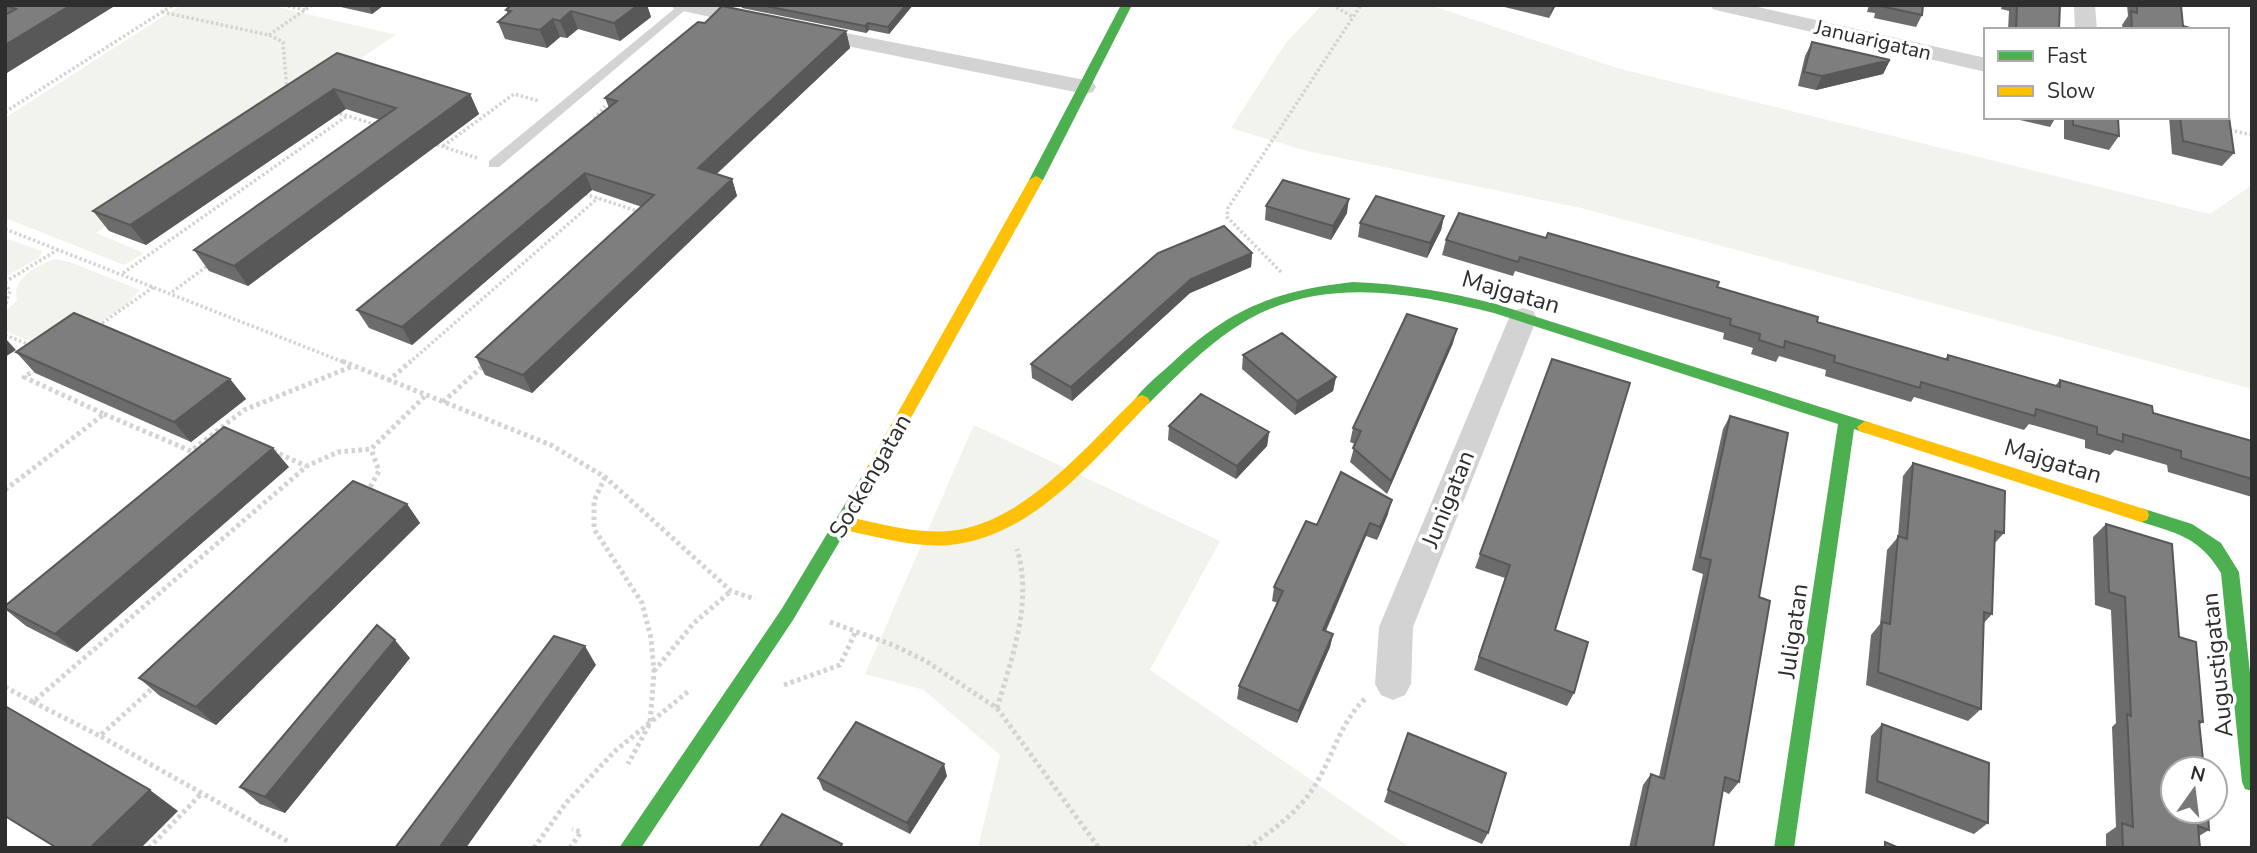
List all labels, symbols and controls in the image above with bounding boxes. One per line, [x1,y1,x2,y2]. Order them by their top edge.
street label: Januarigatan [1811,13,1934,67]
legend [1984,28,2229,119]
text: Fast [2047,42,2087,70]
text: Slow [2047,77,2096,105]
street label: Majgatan [1458,263,1564,321]
street label: Sockengatan [821,408,919,544]
street label: Majgatan [2000,431,2106,491]
street label: Junigatan [1414,446,1482,553]
street label: Juligatan [1770,582,1815,681]
street label: Augustigatan [2193,591,2241,739]
north arrow [2159,755,2229,825]
text: N [2188,760,2208,789]

